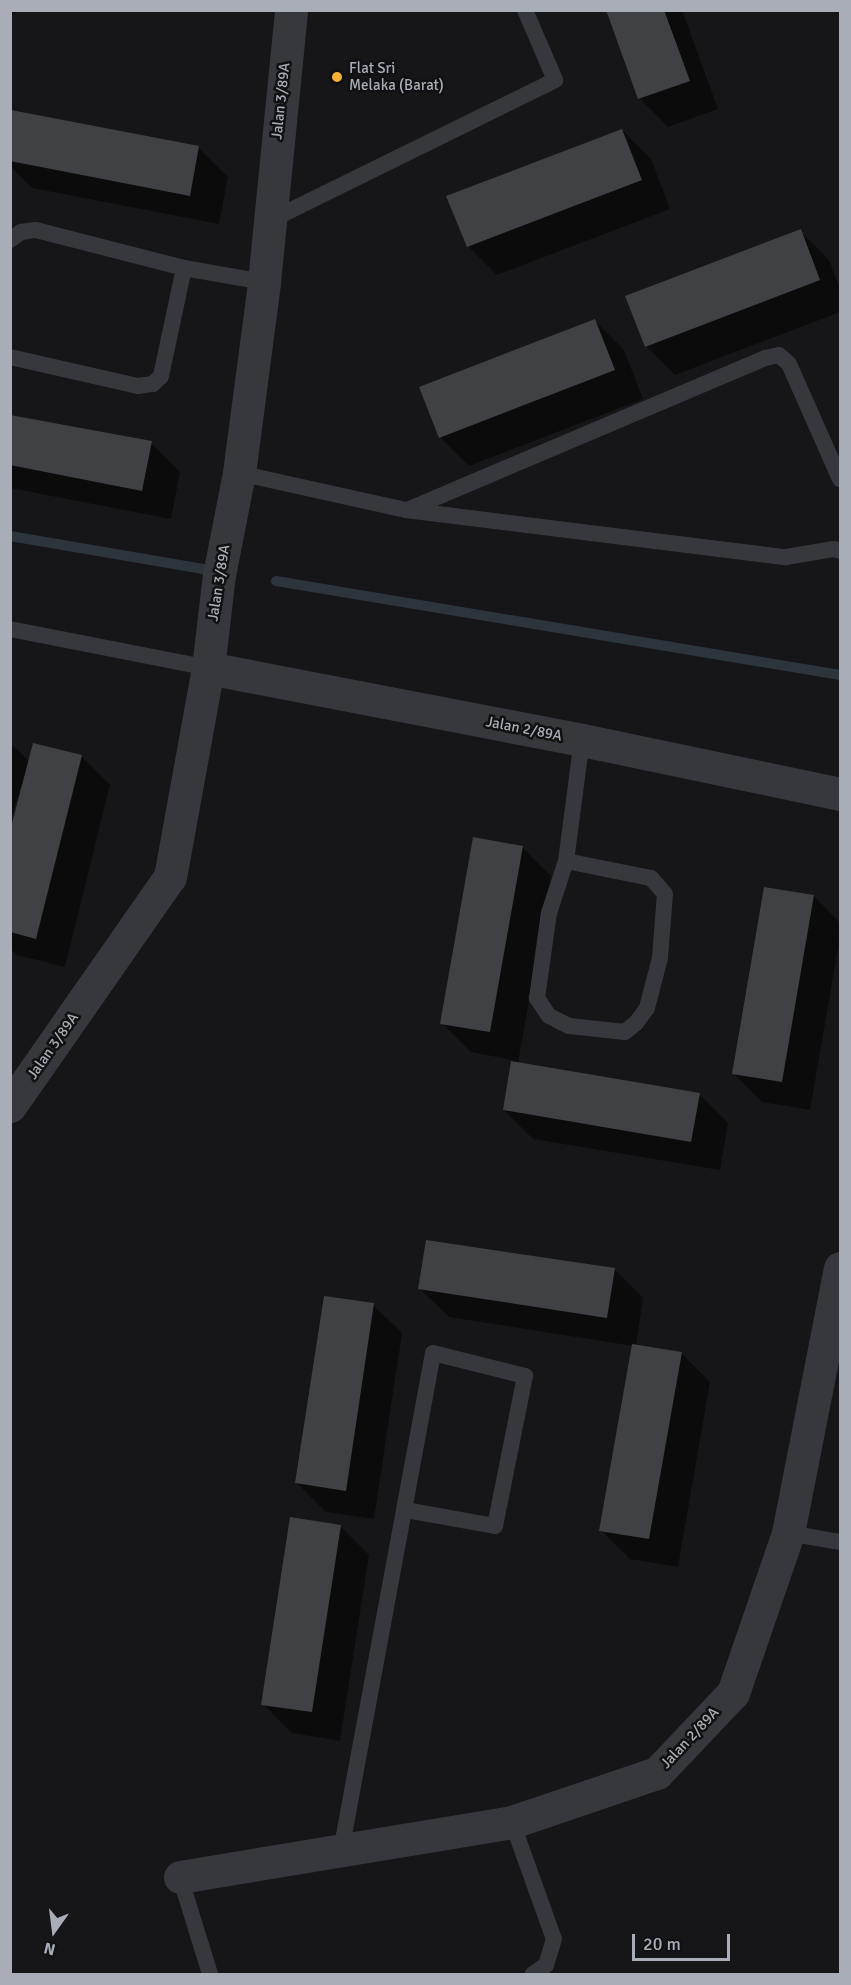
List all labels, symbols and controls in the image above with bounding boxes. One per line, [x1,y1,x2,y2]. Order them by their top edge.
place label: Flat Sri Melaka (Barat) [349,59,444,94]
street label: Jalan 3/89A [268,62,294,140]
marker: Flat Sri Melaka (Barat) [330,70,344,84]
street label: Jalan 3/89A [204,543,234,623]
street label: Jalan 2/89A [484,713,564,745]
street label: Jalan 3/89A [23,1009,83,1083]
street label: Jalan 2/89A [657,1704,723,1772]
north arrow [24,1901,84,1961]
scale bar [635,1922,732,1960]
text: 20 m [643,1933,681,1955]
text: N [42,1937,57,1960]

